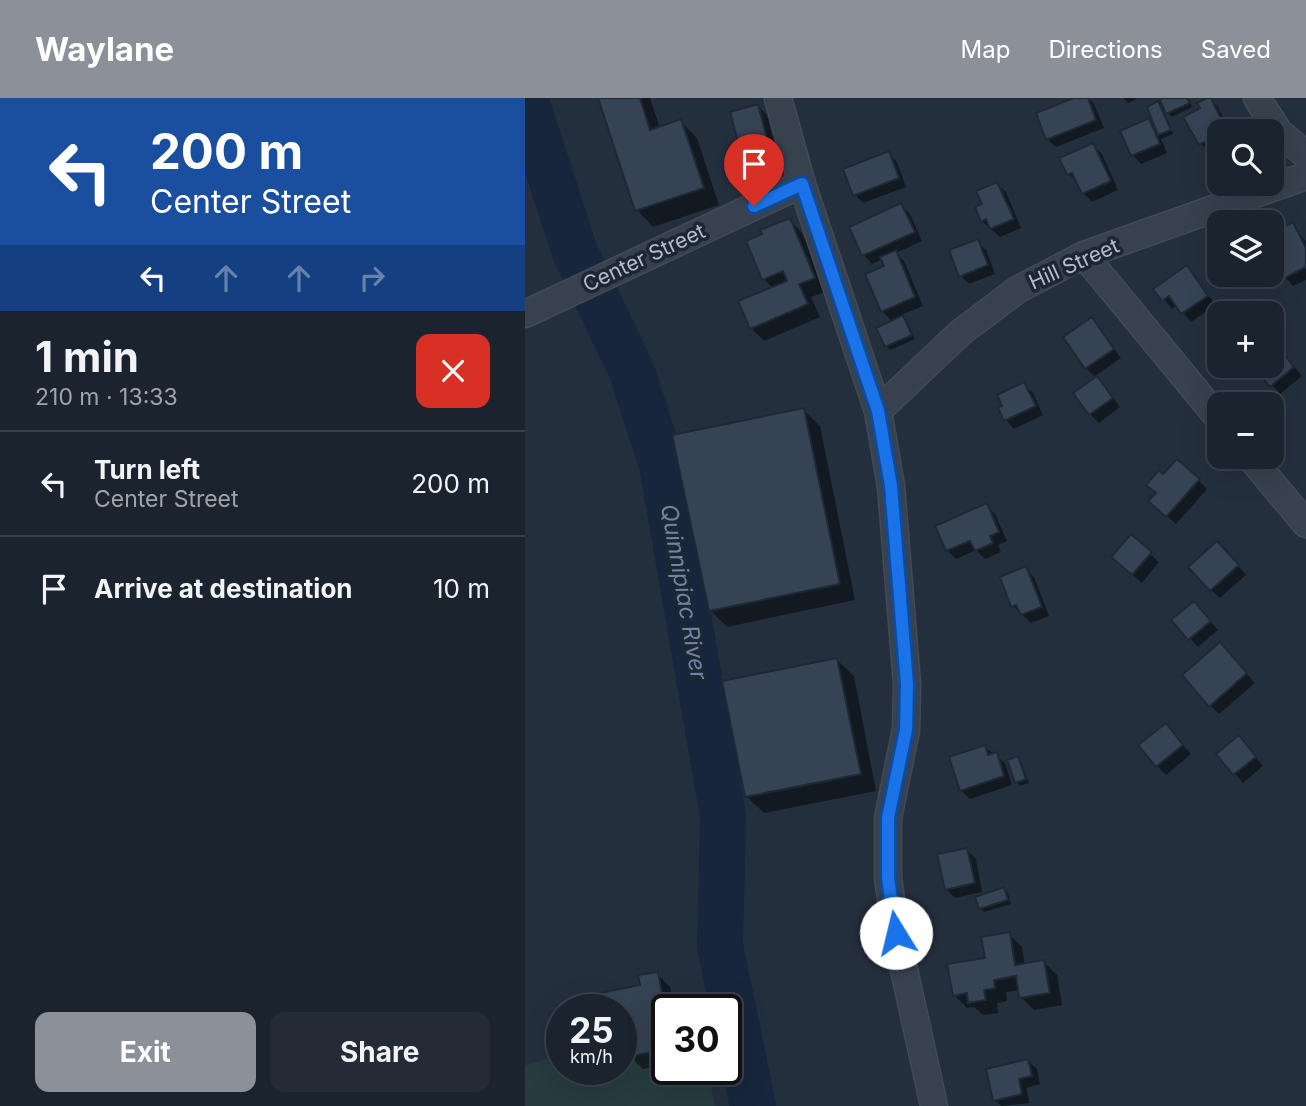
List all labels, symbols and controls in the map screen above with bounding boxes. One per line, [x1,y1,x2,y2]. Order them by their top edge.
text: Waylane [35,29,174,69]
text: Map [961,35,1010,64]
text: Directions [1048,35,1163,64]
text: Saved [1201,35,1271,64]
map controls [1207,119,1284,469]
button: search [1207,119,1284,196]
text: 200 m [150,122,303,181]
icon: left [35,126,126,217]
pin [724,134,784,206]
icon: arrive [735,145,773,183]
text: Center Street [150,182,351,221]
button: layers [1207,210,1284,287]
street label: Center Street [579,218,709,297]
street label: Hill Street [1025,233,1123,294]
icon: left [134,259,172,297]
icon: ahead [207,259,245,297]
icon: ahead [280,259,318,297]
icon: right [353,259,391,297]
button: + [1207,301,1284,378]
text: 1 min [35,331,139,382]
button: close [416,334,490,408]
text: 210 m · 13:33 [35,383,178,411]
button: − [1207,392,1284,469]
text: Turn left [94,454,200,485]
icon: left [35,465,73,503]
text: 200 m [411,468,490,499]
text: Center Street [94,485,239,513]
water label: Quinnipiac River [655,502,713,683]
icon: arrive [35,570,73,608]
text: Arrive at destination [94,573,353,604]
text: 10 m [433,573,490,604]
position arrow [859,896,933,970]
speed limit sign: 30 [651,994,742,1085]
text: 25 [569,1009,614,1051]
button: Exit [35,1012,256,1092]
button: Share [270,1012,490,1092]
text: km/h [570,1046,613,1067]

